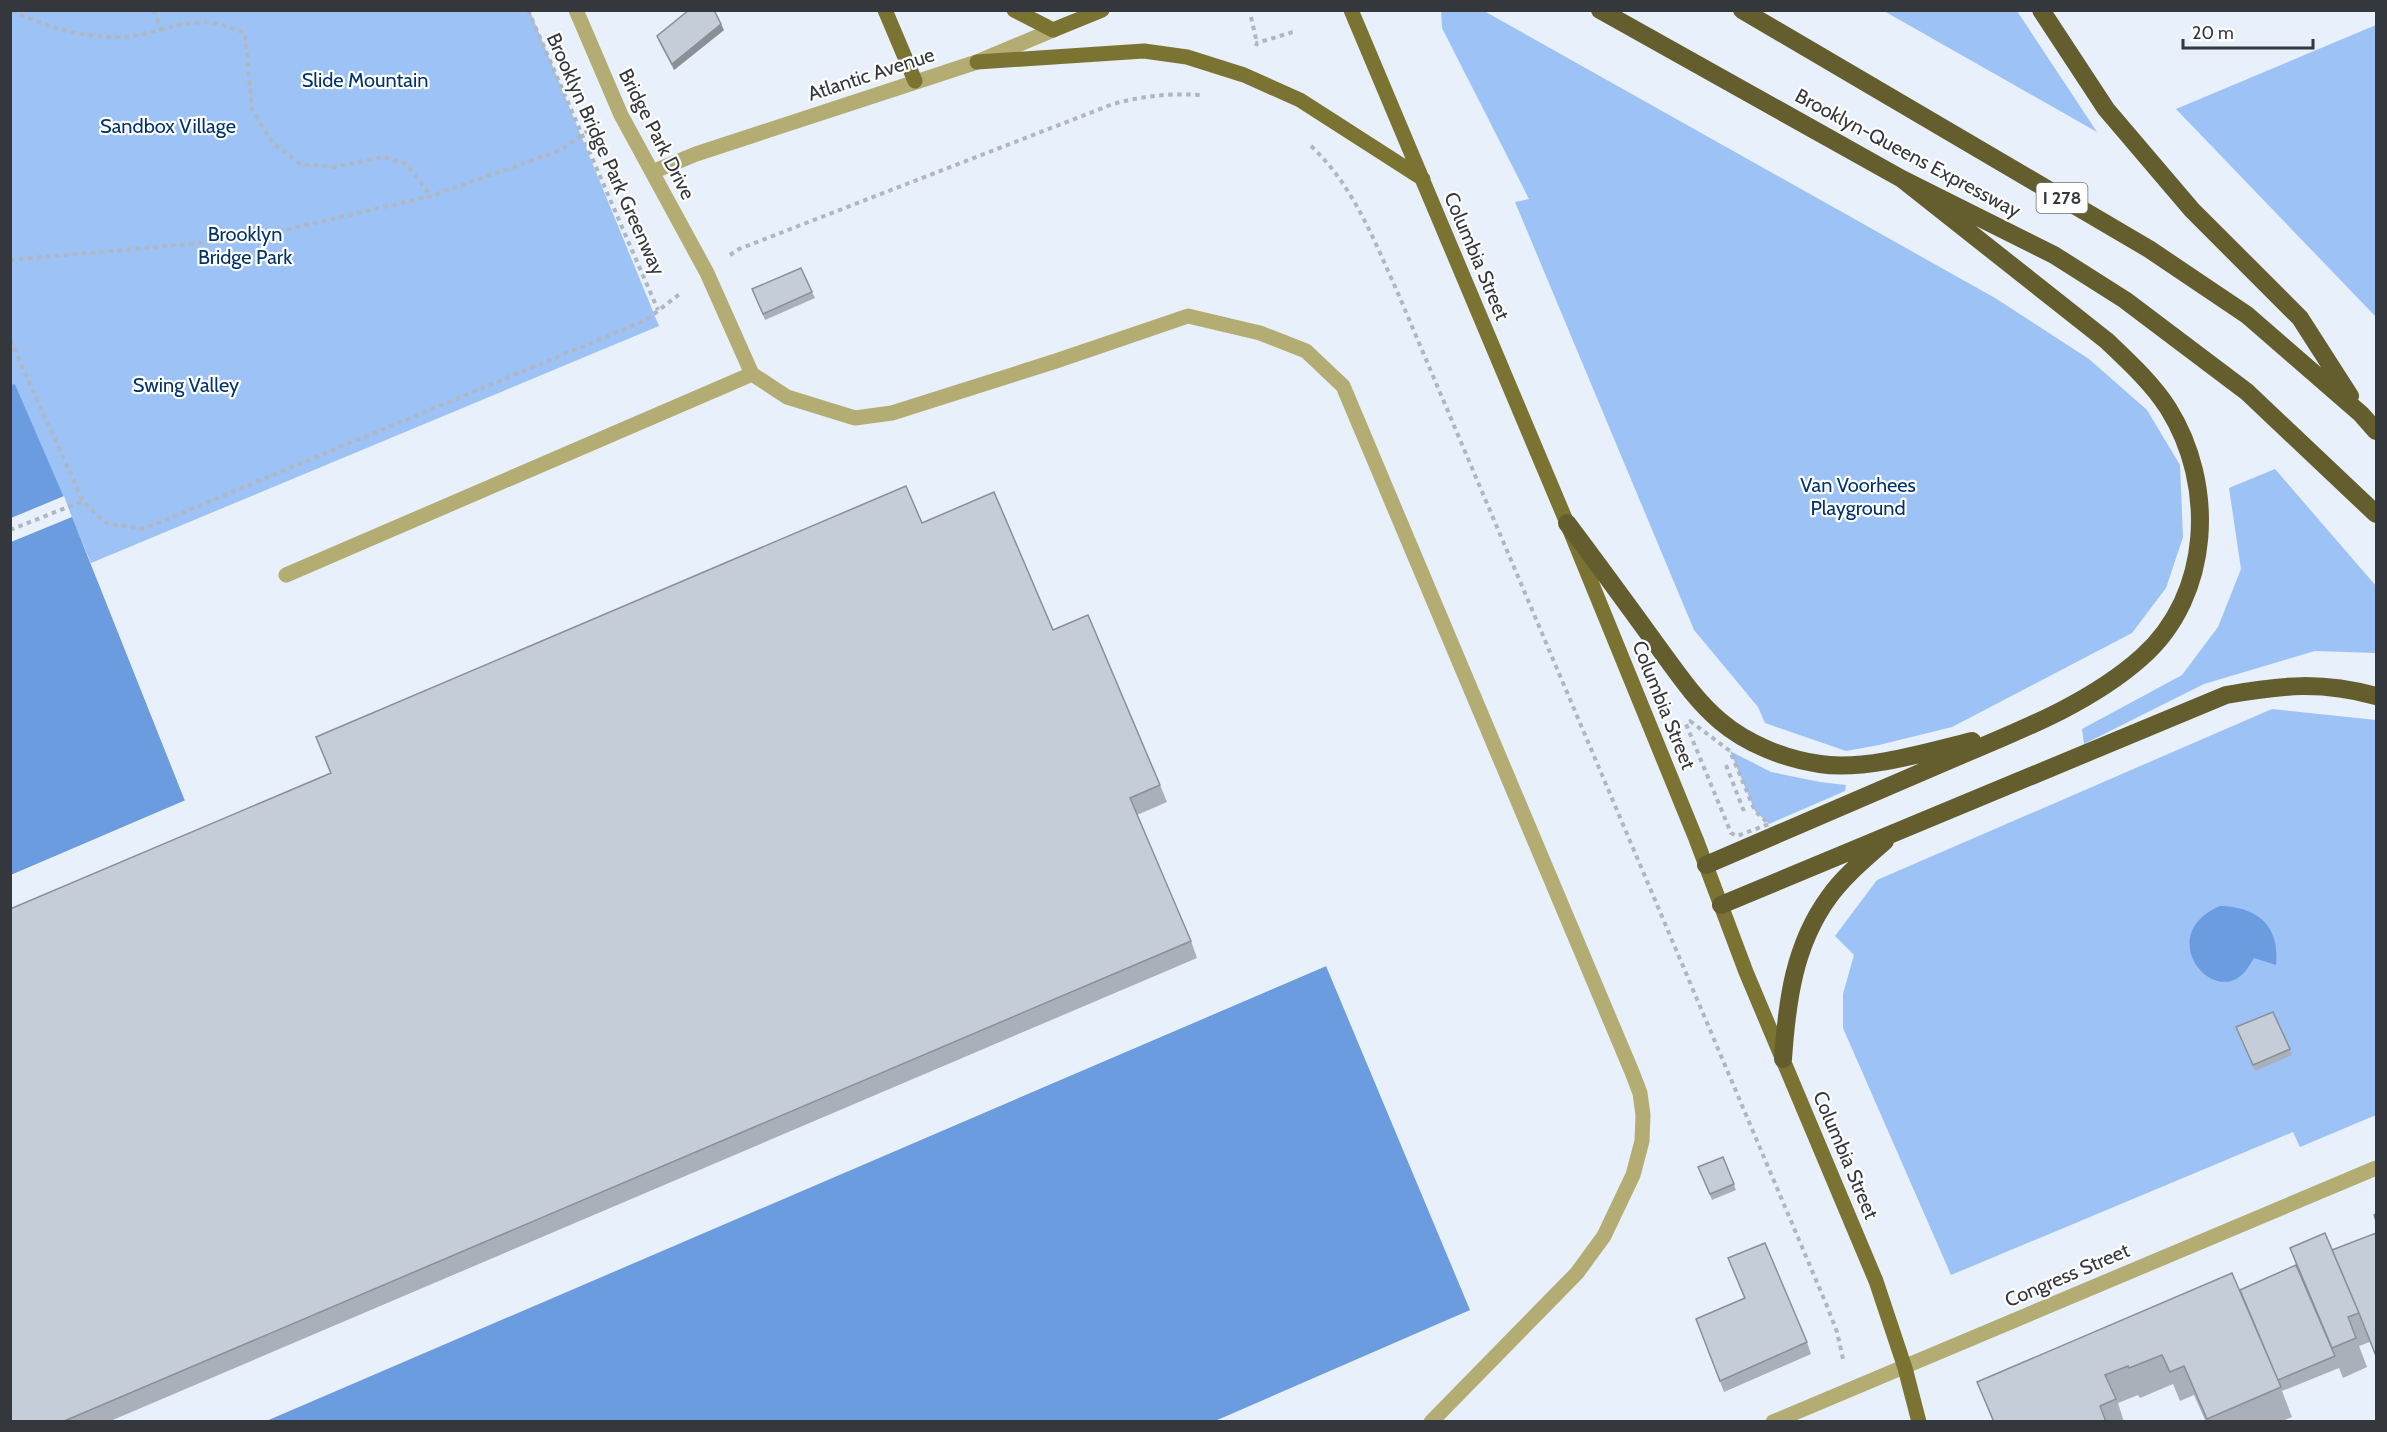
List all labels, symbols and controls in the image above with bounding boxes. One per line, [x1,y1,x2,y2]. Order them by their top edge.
scale bar [2183,12,2314,50]
text: 20 m [2192,22,2234,44]
street label: Brooklyn Bridge Park Greenway [542,29,670,279]
street label: Atlantic Avenue [805,42,937,106]
street label: Bridge Park Drive [614,65,700,203]
park label: Slide Mountain [302,68,428,92]
street label: Brooklyn-Queens Expressway [1791,83,2025,223]
park label: Sandbox Village [100,114,236,138]
road number: I 278 [2036,183,2088,213]
street label: Columbia Street [1439,188,1515,324]
park label: Brooklyn Bridge Park [198,222,292,269]
park label: Swing Valley [133,373,239,397]
park label: Van Voorhees Playground [1800,473,1916,520]
street label: Columbia Street [1627,637,1701,773]
street label: Columbia Street [1808,1087,1884,1223]
street label: Congress Street [2001,1238,2133,1312]

